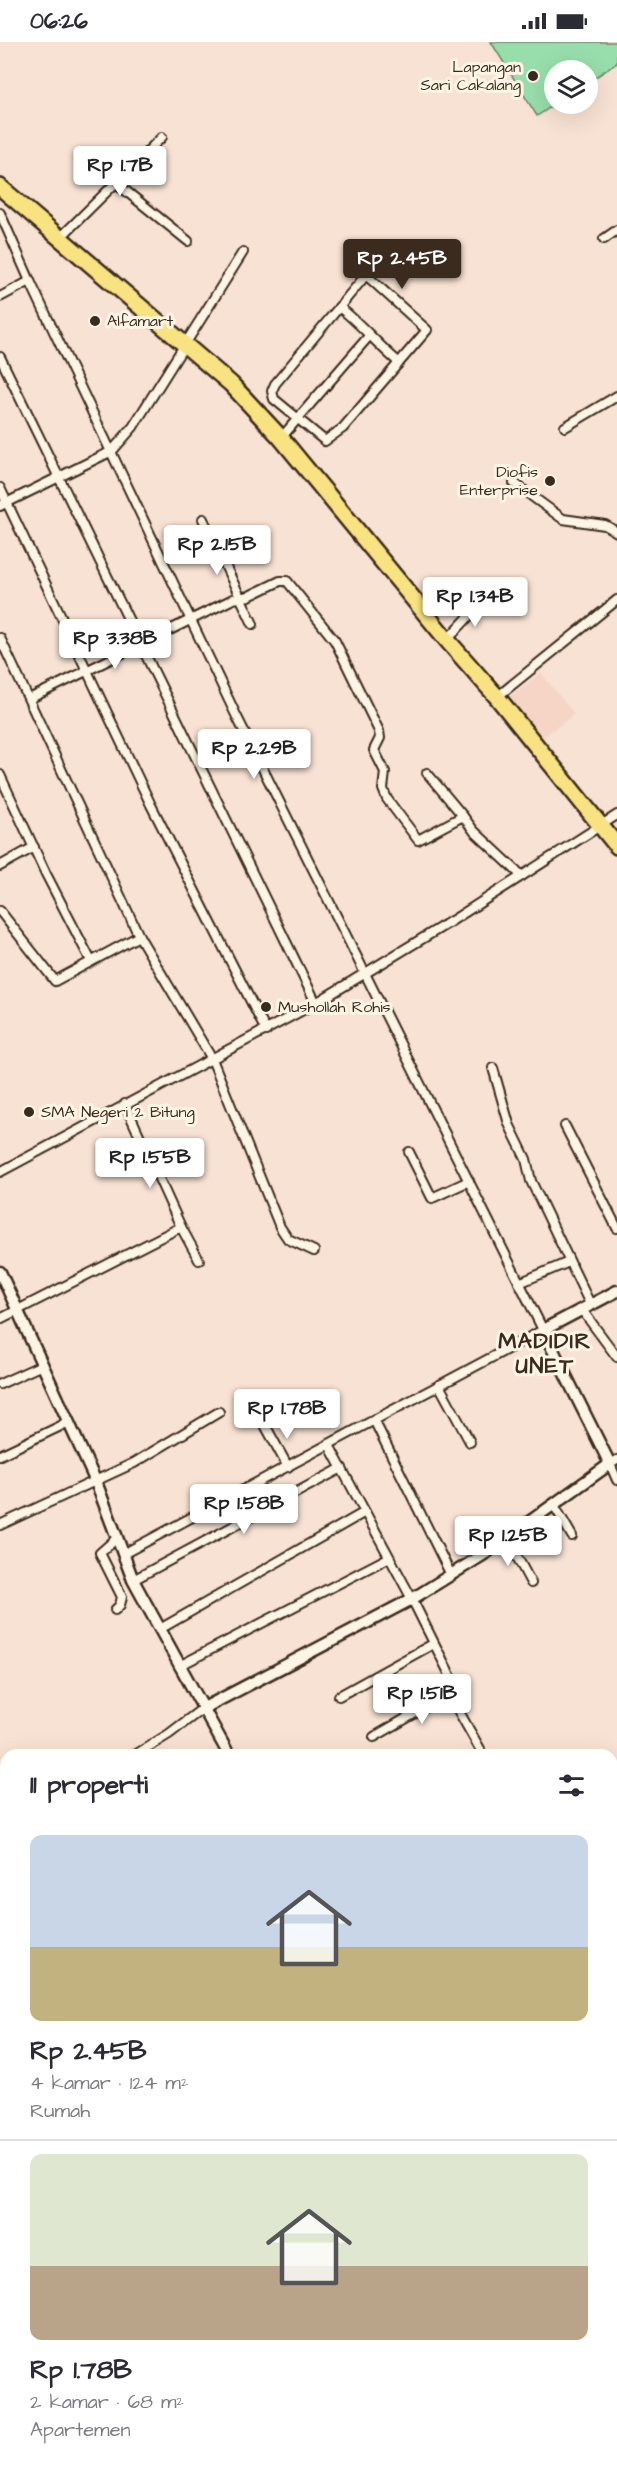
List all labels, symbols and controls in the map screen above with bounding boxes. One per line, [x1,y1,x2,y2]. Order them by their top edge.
text: 06:26 [30,6,88,37]
place label: Lapangan Sari Cakalang [421,56,521,97]
map controls [544,60,598,114]
button: layers [544,60,598,114]
marker: Lapangan Sari Cakalang [526,69,540,83]
pin: Rp 1.7B [65,146,175,197]
text: Rp 1.7B [87,151,153,179]
pin: Rp 2.45B [340,239,464,290]
text: Rp 2.45B [357,244,447,272]
place label: Alfamart [107,310,174,332]
marker: Alfamart [88,314,102,328]
place label: Diofis Enterprise [460,461,538,501]
marker: Diofis Enterprise [543,474,557,488]
pin: Rp 2.15B [155,525,279,576]
text: Rp 2.15B [178,530,256,558]
pin: Rp 1.34B [413,577,537,628]
text: Rp 1.34B [437,582,513,610]
pin: Rp 3.38B [53,619,177,670]
text: Rp 3.38B [73,624,157,652]
pin: Rp 2.29B [192,729,316,780]
text: Rp 2.29B [212,734,296,762]
place label: Mushollah Rohis [278,996,391,1018]
marker: Mushollah Rohis [259,1000,273,1014]
place label: SMA Negeri 2 Bitung [41,1101,195,1124]
marker: SMA Negeri 2 Bitung [22,1105,36,1119]
pin: Rp 1.55B [88,1138,212,1189]
text: Rp 1.55B [109,1143,191,1171]
district label: MADIDIR UNET [498,1326,592,1382]
pin: Rp 1.78B [225,1389,349,1440]
text: Rp 1.78B [248,1394,326,1422]
pin: Rp 1.58B [182,1484,306,1535]
text: Rp 1.58B [204,1489,284,1517]
pin: Rp 1.25B [446,1516,570,1567]
text: Rp 1.25B [469,1521,547,1549]
pin: Rp 1.51B [360,1674,484,1725]
text: Rp 1.51B [387,1679,457,1707]
text: 11 properti [30,1767,148,1803]
icon: filters [555,1769,588,1802]
icon: home [255,1874,363,1982]
text: Rp 2.45B [30,2033,147,2069]
text: 4 kamar · 124 m² [30,2069,188,2097]
text: Rumah [30,2097,90,2125]
icon: home [255,2193,363,2301]
text: Rp 1.78B [30,2352,132,2388]
text: 2 kamar · 68 m² [30,2388,184,2416]
text: Apartemen [30,2416,130,2444]

